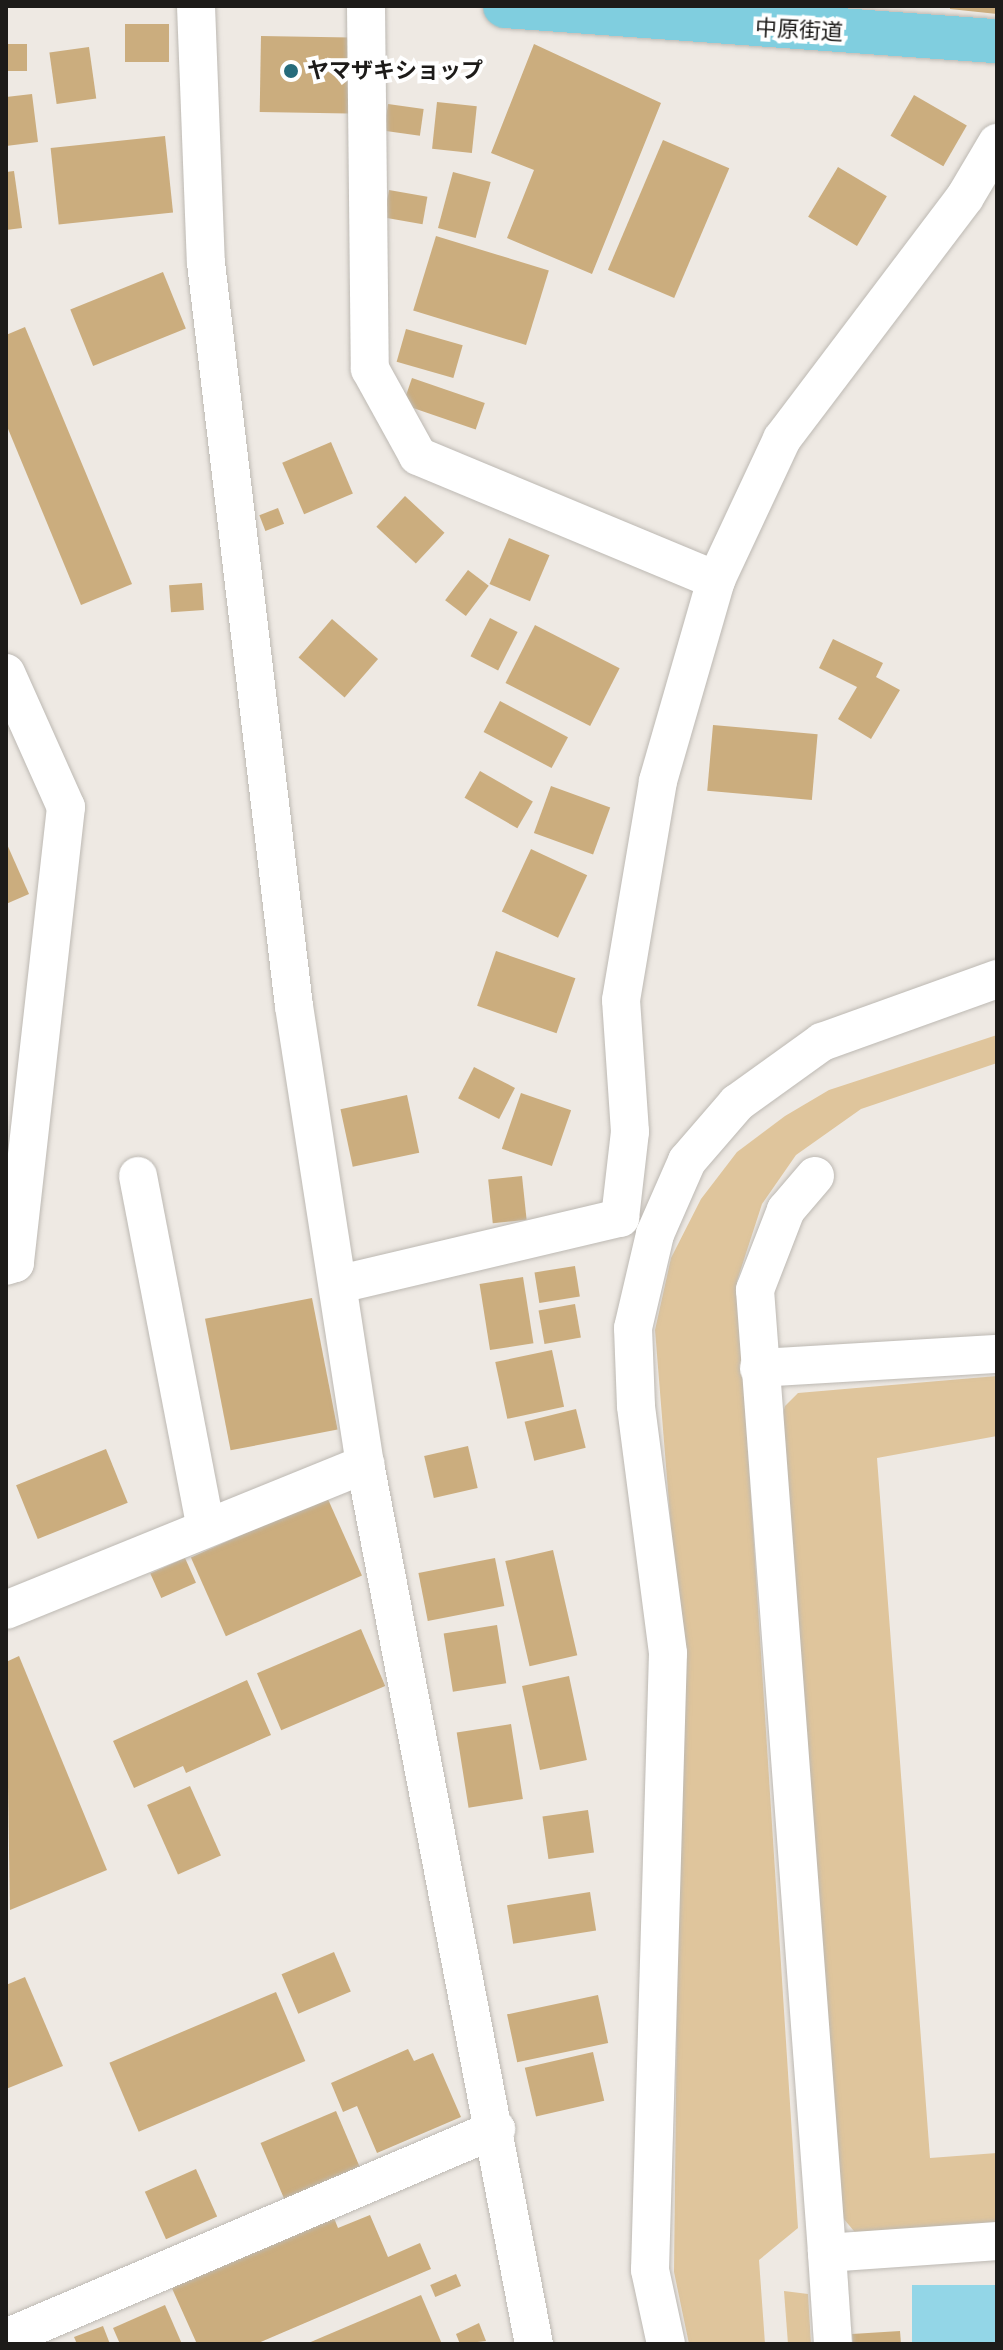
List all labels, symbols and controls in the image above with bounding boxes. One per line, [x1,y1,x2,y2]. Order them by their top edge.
street label: 中原街道 [754,15,844,45]
place label: ヤマザキショップ [307,58,483,84]
marker: ヤマザキショップ [282,62,300,80]

